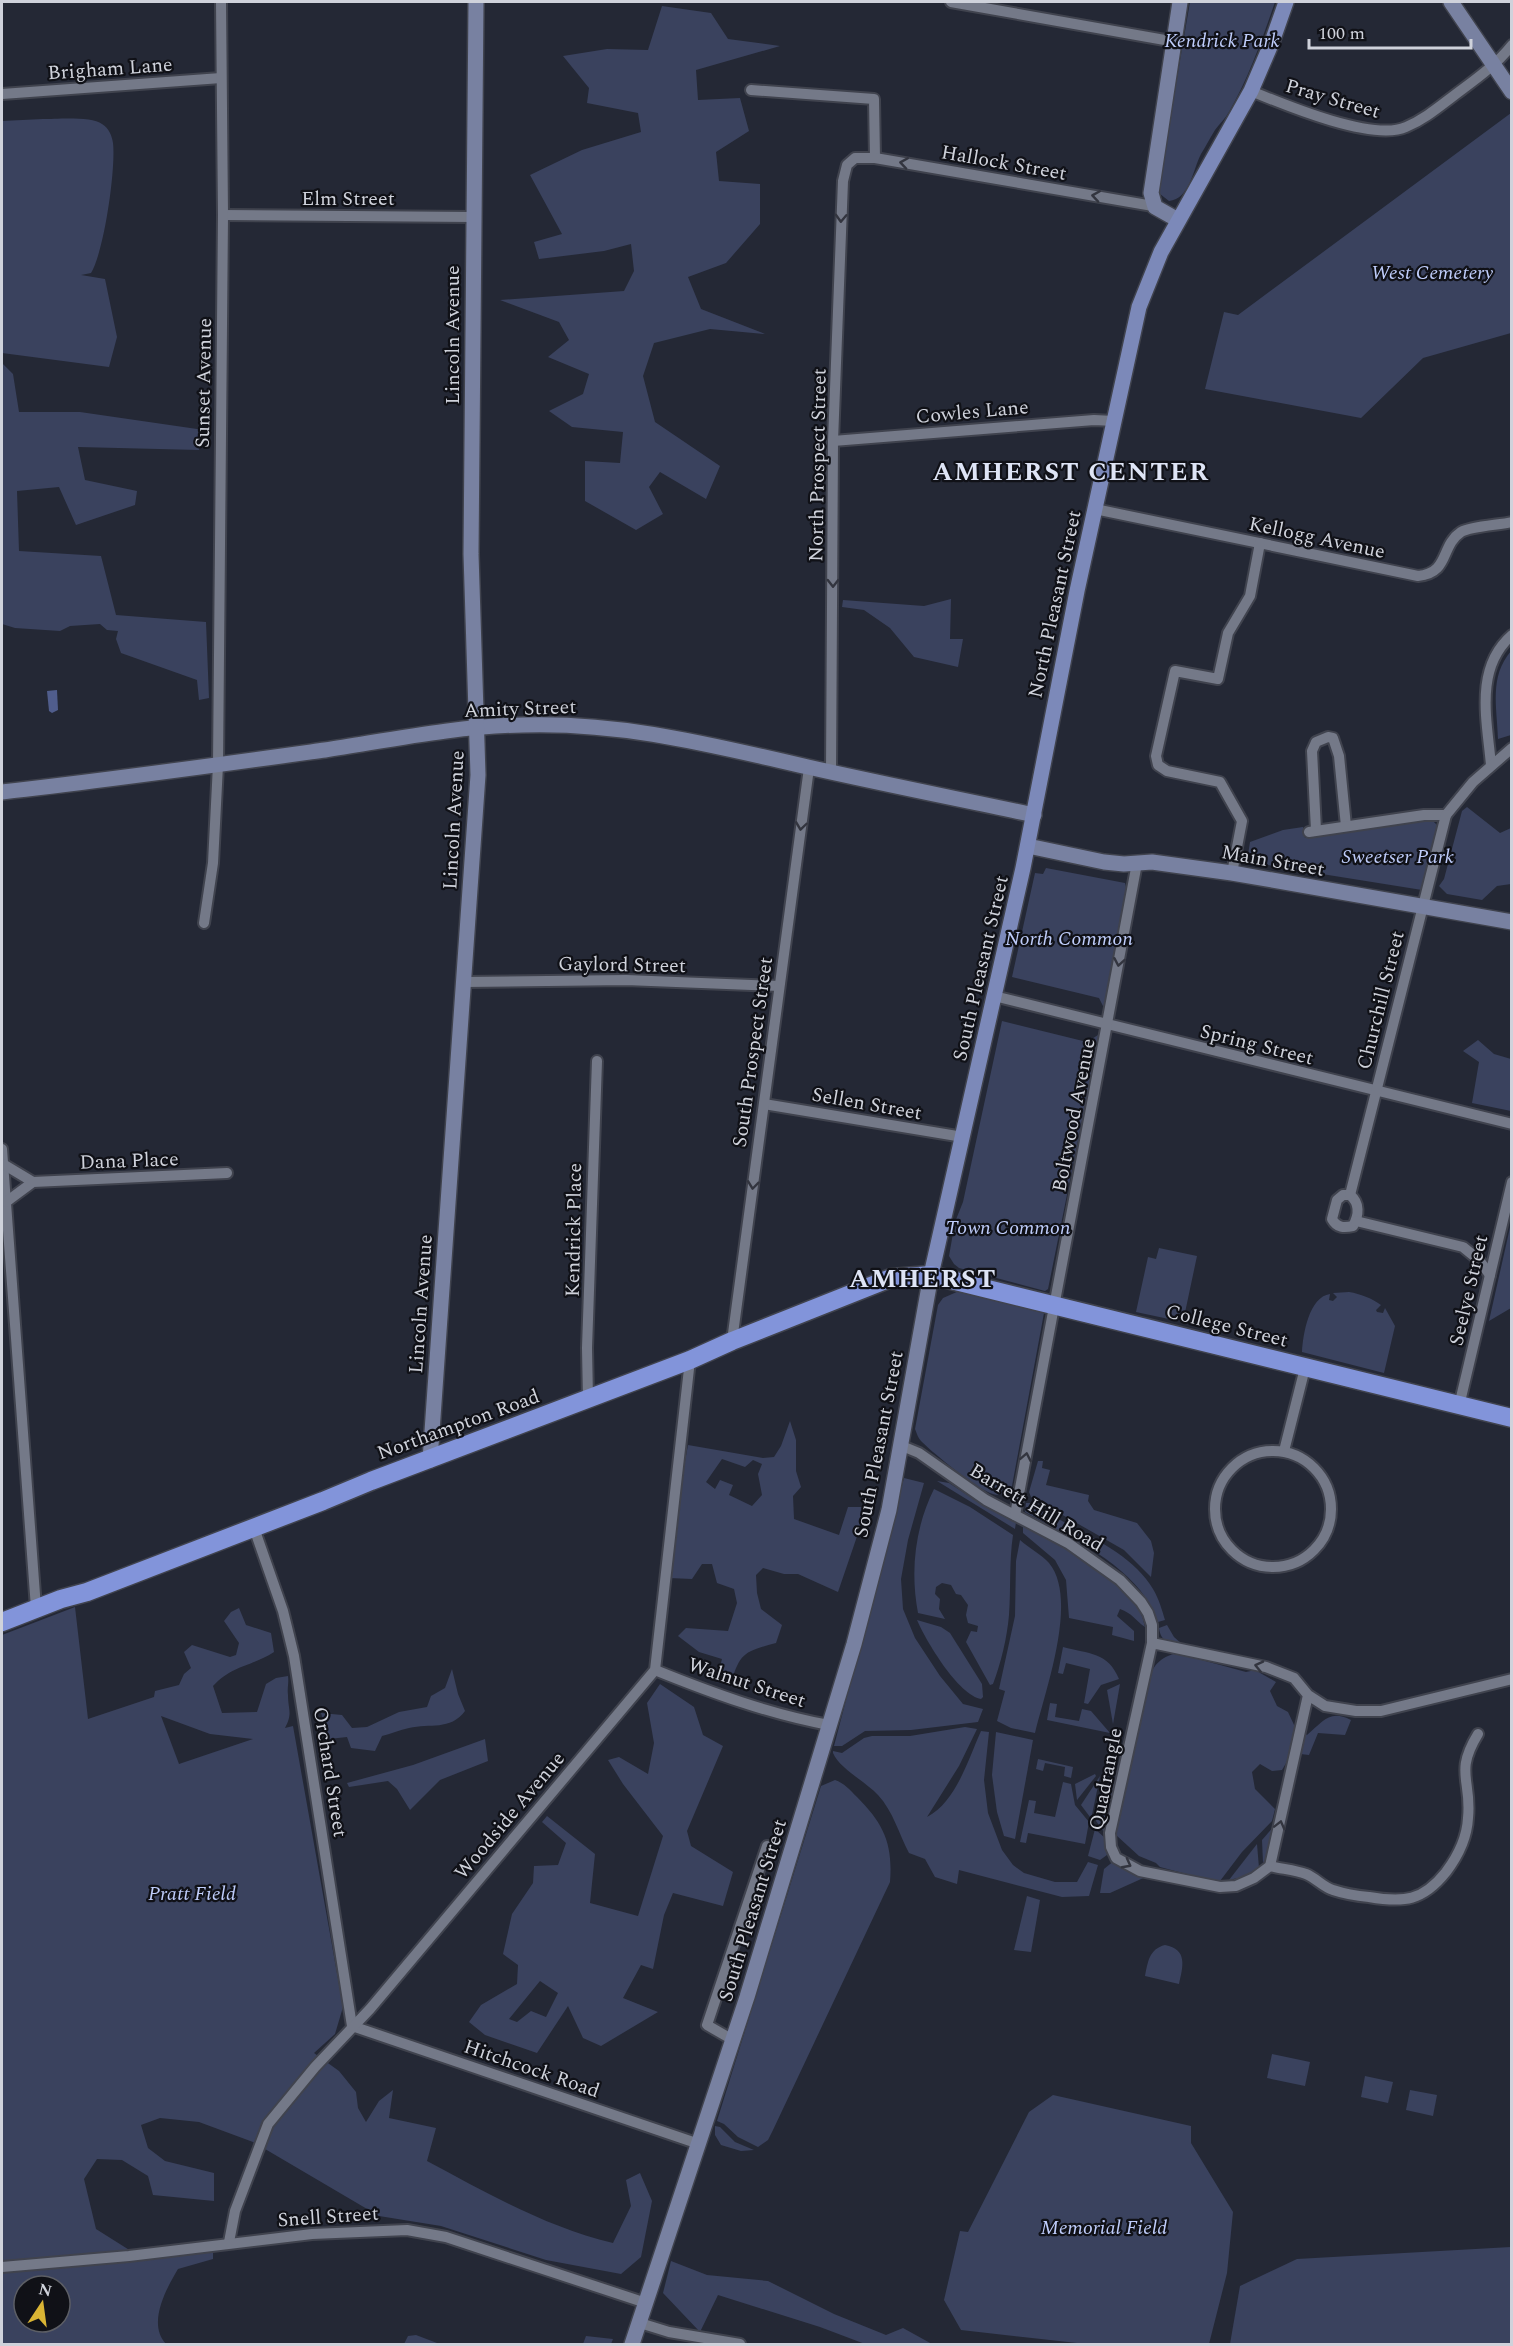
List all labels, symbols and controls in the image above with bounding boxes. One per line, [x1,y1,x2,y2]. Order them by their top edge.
scale bar [1309,12,1471,50]
text: 100 m [1318,20,1365,47]
park label: Kendrick Park [1164,26,1280,56]
street label: Brigham Lane [47,50,174,88]
street label: Pray Street [1282,71,1384,127]
street label: Hallock Street [939,137,1069,189]
one-way arrow [899,157,909,170]
street label: Elm Street [301,184,395,214]
one-way arrow [1091,191,1100,203]
one-way arrow [835,214,848,223]
park label: West Cemetery [1371,258,1493,288]
street label: Lincoln Avenue [438,265,468,405]
street label: Sunset Avenue [188,318,220,448]
street label: North Prospect Street [801,368,835,562]
street label: Cowles Lane [914,392,1030,432]
district label: AMHERST CENTER [932,452,1210,492]
street label: North Pleasant Street [1020,508,1090,701]
street label: Kellogg Avenue [1246,509,1388,567]
one-way arrow [827,579,839,588]
street label: Amity Street [463,692,577,726]
street label: Lincoln Avenue [435,750,473,890]
one-way arrow [796,821,808,830]
street label: Main Street [1219,837,1327,885]
park label: Sweetser Park [1342,842,1455,872]
street label: South Pleasant Street [945,872,1017,1064]
park label: North Common [1005,924,1133,954]
street label: Churchill Street [1349,928,1413,1073]
street label: Gaylord Street [558,949,686,981]
street label: South Prospect Street [725,955,781,1149]
one-way arrow [1114,957,1126,967]
street label: Spring Street [1197,1016,1317,1074]
street label: Boltwood Avenue [1044,1036,1104,1195]
street label: Sellen Street [809,1080,924,1128]
street label: Dana Place [79,1144,179,1178]
street label: Kendrick Place [558,1163,590,1297]
one-way arrow [747,1181,760,1190]
park label: Town Common [945,1213,1071,1243]
street label: Seelye Street [1442,1232,1496,1349]
street label: Lincoln Avenue [401,1233,441,1375]
district label: AMHERST [849,1259,997,1299]
street label: College Street [1163,1296,1291,1356]
street label: South Pleasant Street [846,1348,912,1540]
street label: Northampton Road [373,1382,544,1468]
one-way arrow [1019,1452,1032,1462]
street label: Barrett Hill Road [964,1456,1109,1560]
street label: Walnut Street [684,1650,809,1716]
one-way arrow [1255,1660,1265,1673]
street label: Orchard Street [305,1705,355,1839]
street label: Quadrangle [1081,1725,1131,1833]
street label: Woodside Avenue [447,1745,572,1886]
street label: South Pleasant Street [711,1815,795,2005]
one-way arrow [1273,1820,1286,1830]
one-way arrow [1120,1857,1131,1868]
park label: Pratt Field [148,1879,236,1909]
street label: Hitchcock Road [460,2032,604,2106]
street label: Snell Street [277,2199,380,2235]
park label: Memorial Field [1041,2213,1167,2243]
north arrow [12,2274,72,2334]
text: N [36,2277,54,2304]

